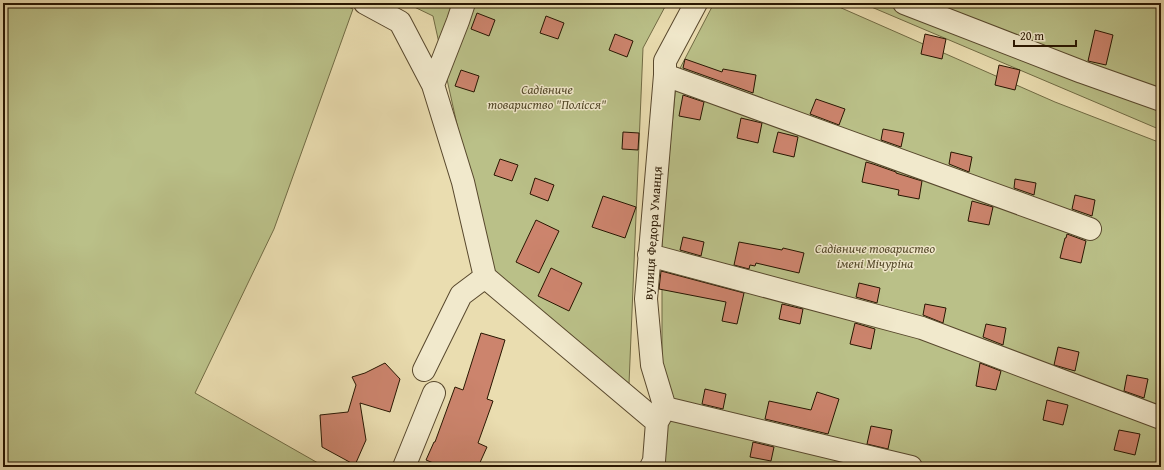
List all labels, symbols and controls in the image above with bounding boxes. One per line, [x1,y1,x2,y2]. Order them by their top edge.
scale bar [1014,22,1076,48]
text: 20 m [1020,27,1044,44]
park label: Садівниче товариство "Полісся" [488,80,606,114]
street label: вулиця Федора Уманця [638,165,667,300]
park label: Садівниче товариство імені Мічуріна [815,239,935,273]

